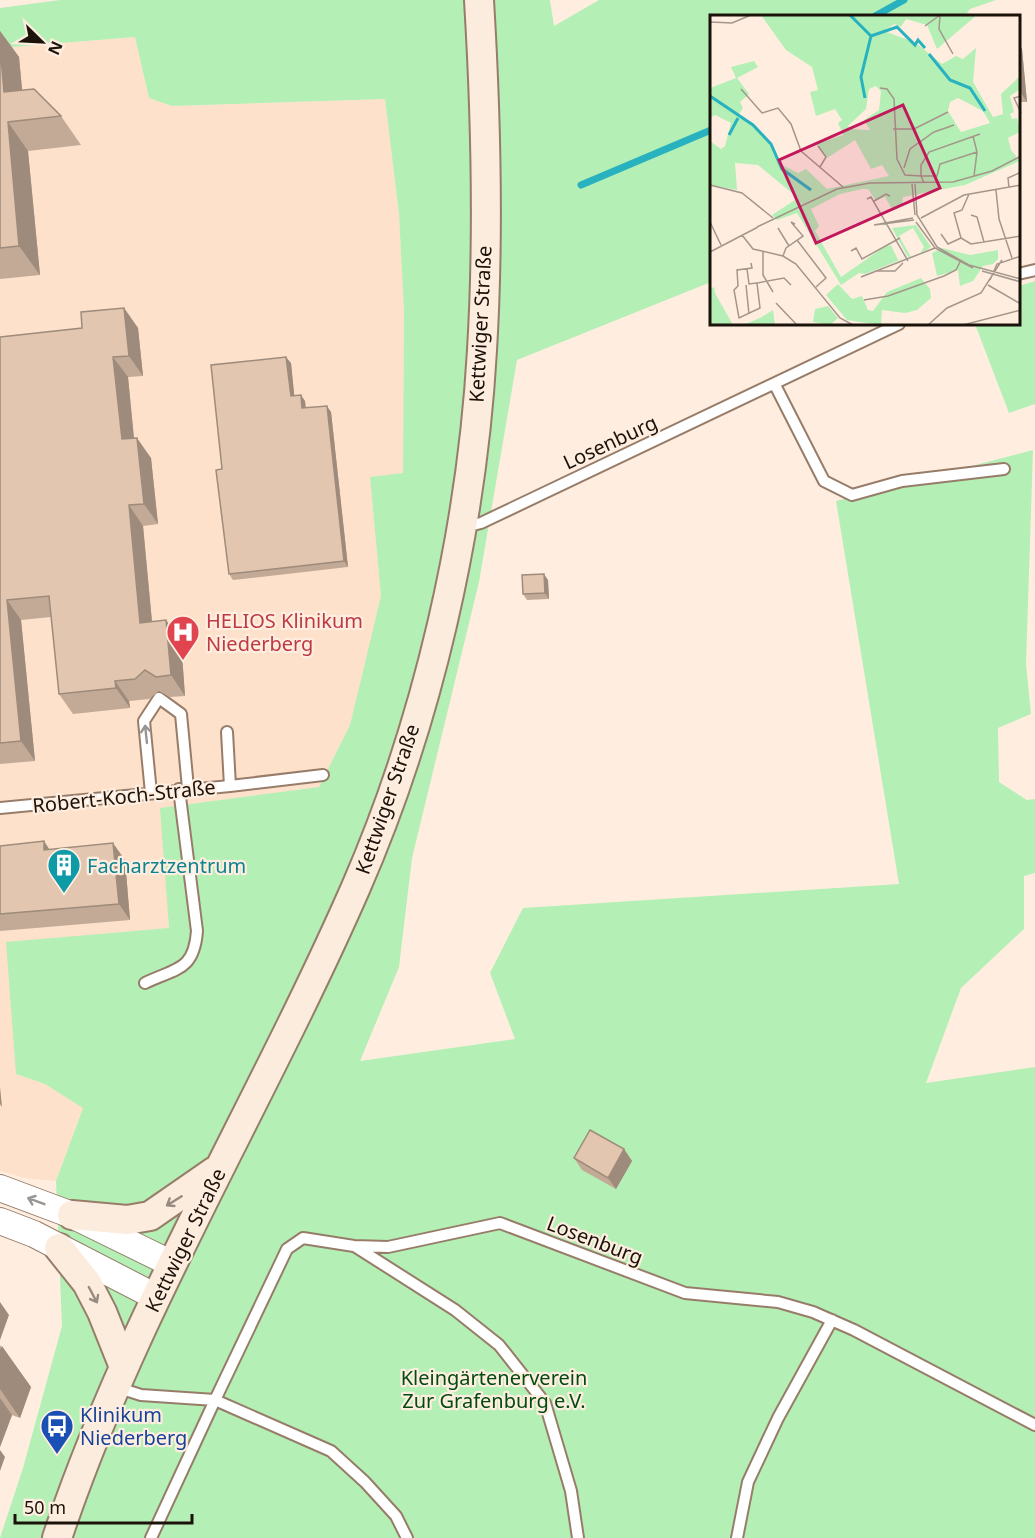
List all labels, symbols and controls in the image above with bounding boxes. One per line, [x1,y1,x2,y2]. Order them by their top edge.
north arrow [12,12,72,72]
inset map [710,15,1020,326]
text: N [43,38,68,59]
street label: Kettwiger Straße [462,245,498,403]
street label: Losenburg [559,408,661,476]
place label: HELIOS Klinikum Niederberg [206,607,363,657]
hospital icon: HELIOS Klinikum Niederberg [165,614,201,661]
street label: Kettwiger Straße [349,720,425,878]
one-way arrow [140,725,151,745]
street label: Robert-Koch-Straße [31,773,217,819]
building icon: Facharztzentrum [46,847,82,894]
place label: Facharztzentrum [87,852,246,879]
street label: Kettwiger Straße [138,1163,232,1317]
one-way arrow [27,1195,46,1206]
one-way arrow [166,1195,183,1207]
street label: Losenburg [543,1209,647,1271]
one-way arrow [88,1286,100,1304]
park label: Kleingärtenerverein Zur Grafenburg e.V. [401,1364,587,1414]
place label: Klinikum Niederberg [80,1401,187,1451]
bus stop icon: Klinikum Niederberg [39,1408,75,1455]
scale bar [15,1487,192,1525]
text: 50 m [24,1495,66,1519]

